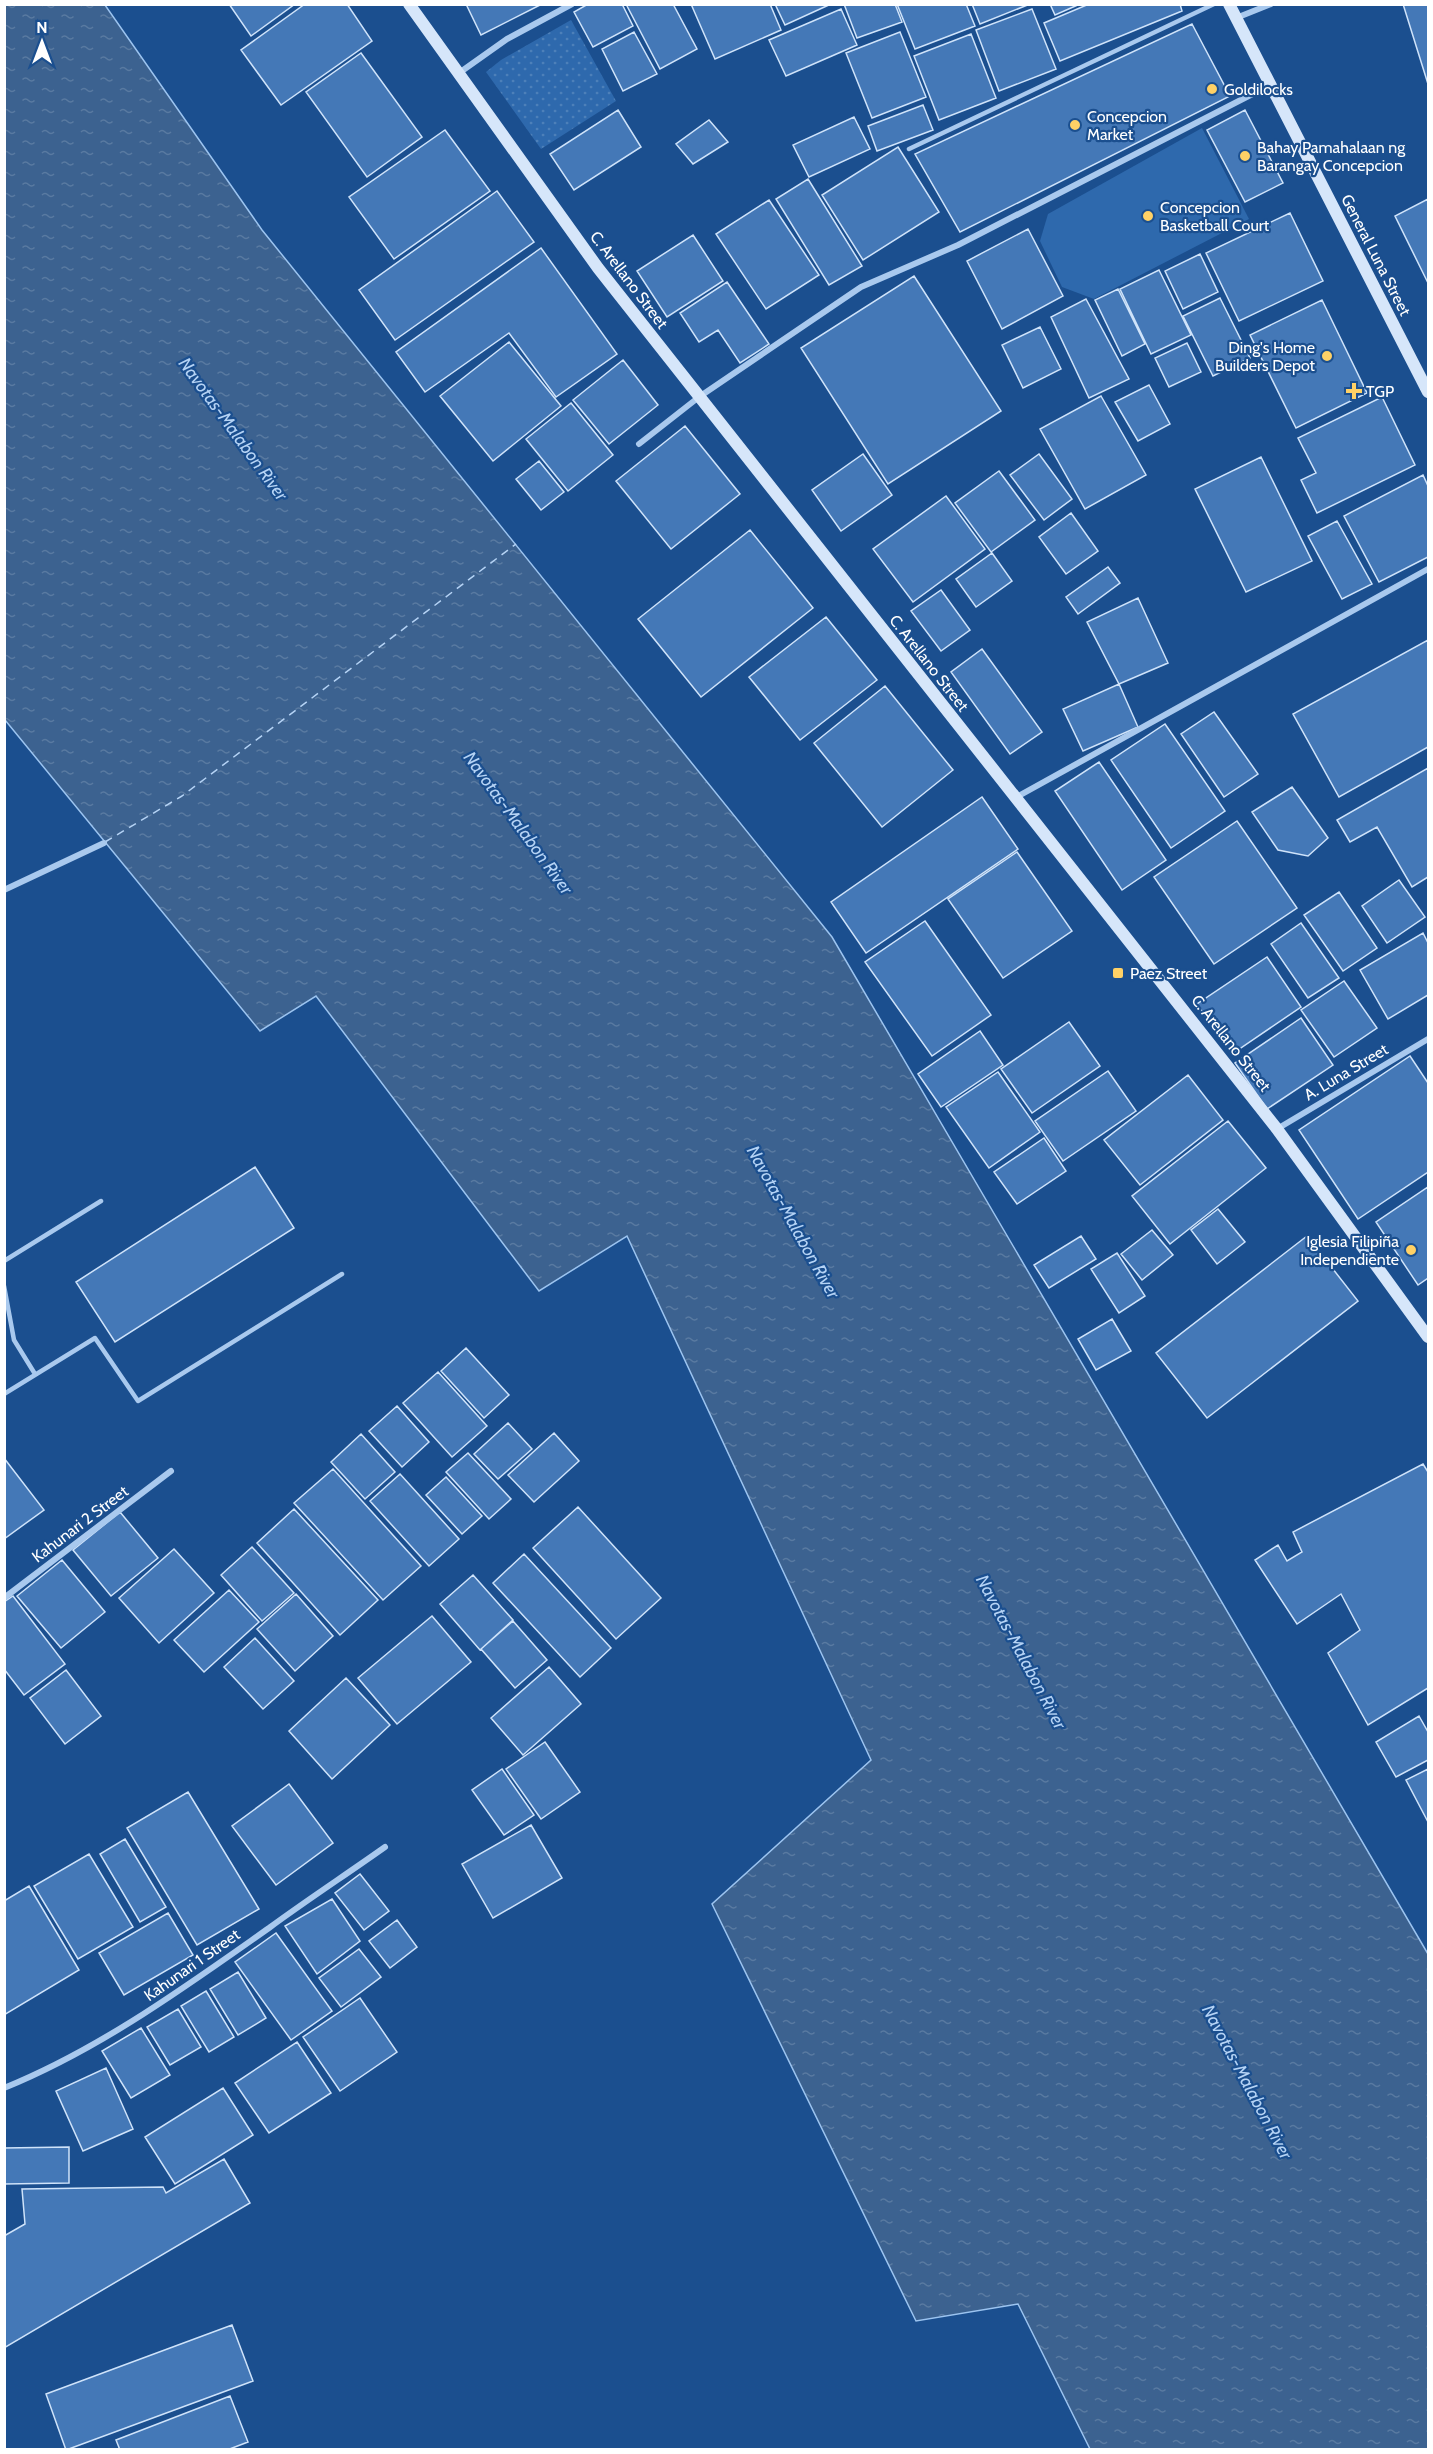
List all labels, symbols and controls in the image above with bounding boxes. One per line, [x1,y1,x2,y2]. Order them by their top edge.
north arrow [12,12,72,72]
text: N [36,18,48,37]
place label: Goldilocks [1224,80,1293,99]
marker: Goldilocks [1205,82,1219,96]
place label: Concepcion Market [1087,107,1167,144]
marker: Concepcion Market [1068,118,1082,132]
place label: Bahay Pamahalaan ng Barangay Concepcion [1257,138,1406,175]
marker: Bahay Pamahalaan ng Barangay Concepcion [1238,149,1252,163]
street label: General Luna Street [1337,191,1415,319]
place label: Concepcion Basketball Court [1160,198,1270,235]
marker: Concepcion Basketball Court [1141,209,1155,223]
street label: C. Arellano Street [586,227,672,333]
place label: Ding's Home Builders Depot [1215,338,1316,375]
marker: Ding's Home Builders Depot [1320,349,1334,363]
water label: Navotas-Malabon River [174,353,293,506]
place label: TGP [1366,382,1394,401]
marker: TGP [1347,384,1361,398]
street label: C. Arellano Street [885,611,973,716]
water label: Navotas-Malabon River [459,747,578,900]
place label: Paez Street [1130,964,1208,983]
marker: Paez Street [1111,966,1125,980]
street label: C. Arellano Street [1187,991,1275,1096]
street label: A. Luna Street [1301,1039,1392,1104]
water label: Navotas-Malabon River [742,1142,845,1304]
place label: Iglesia Filipiña Independiente [1300,1232,1399,1269]
marker: Iglesia Filipiña Independiente [1404,1243,1418,1257]
street label: Kahunari 2 Street [28,1481,132,1566]
water label: Navotas-Malabon River [971,1571,1072,1734]
street label: Kahunari 1 Street [141,1925,244,2005]
water label: Navotas-Malabon River [1197,2001,1298,2164]

